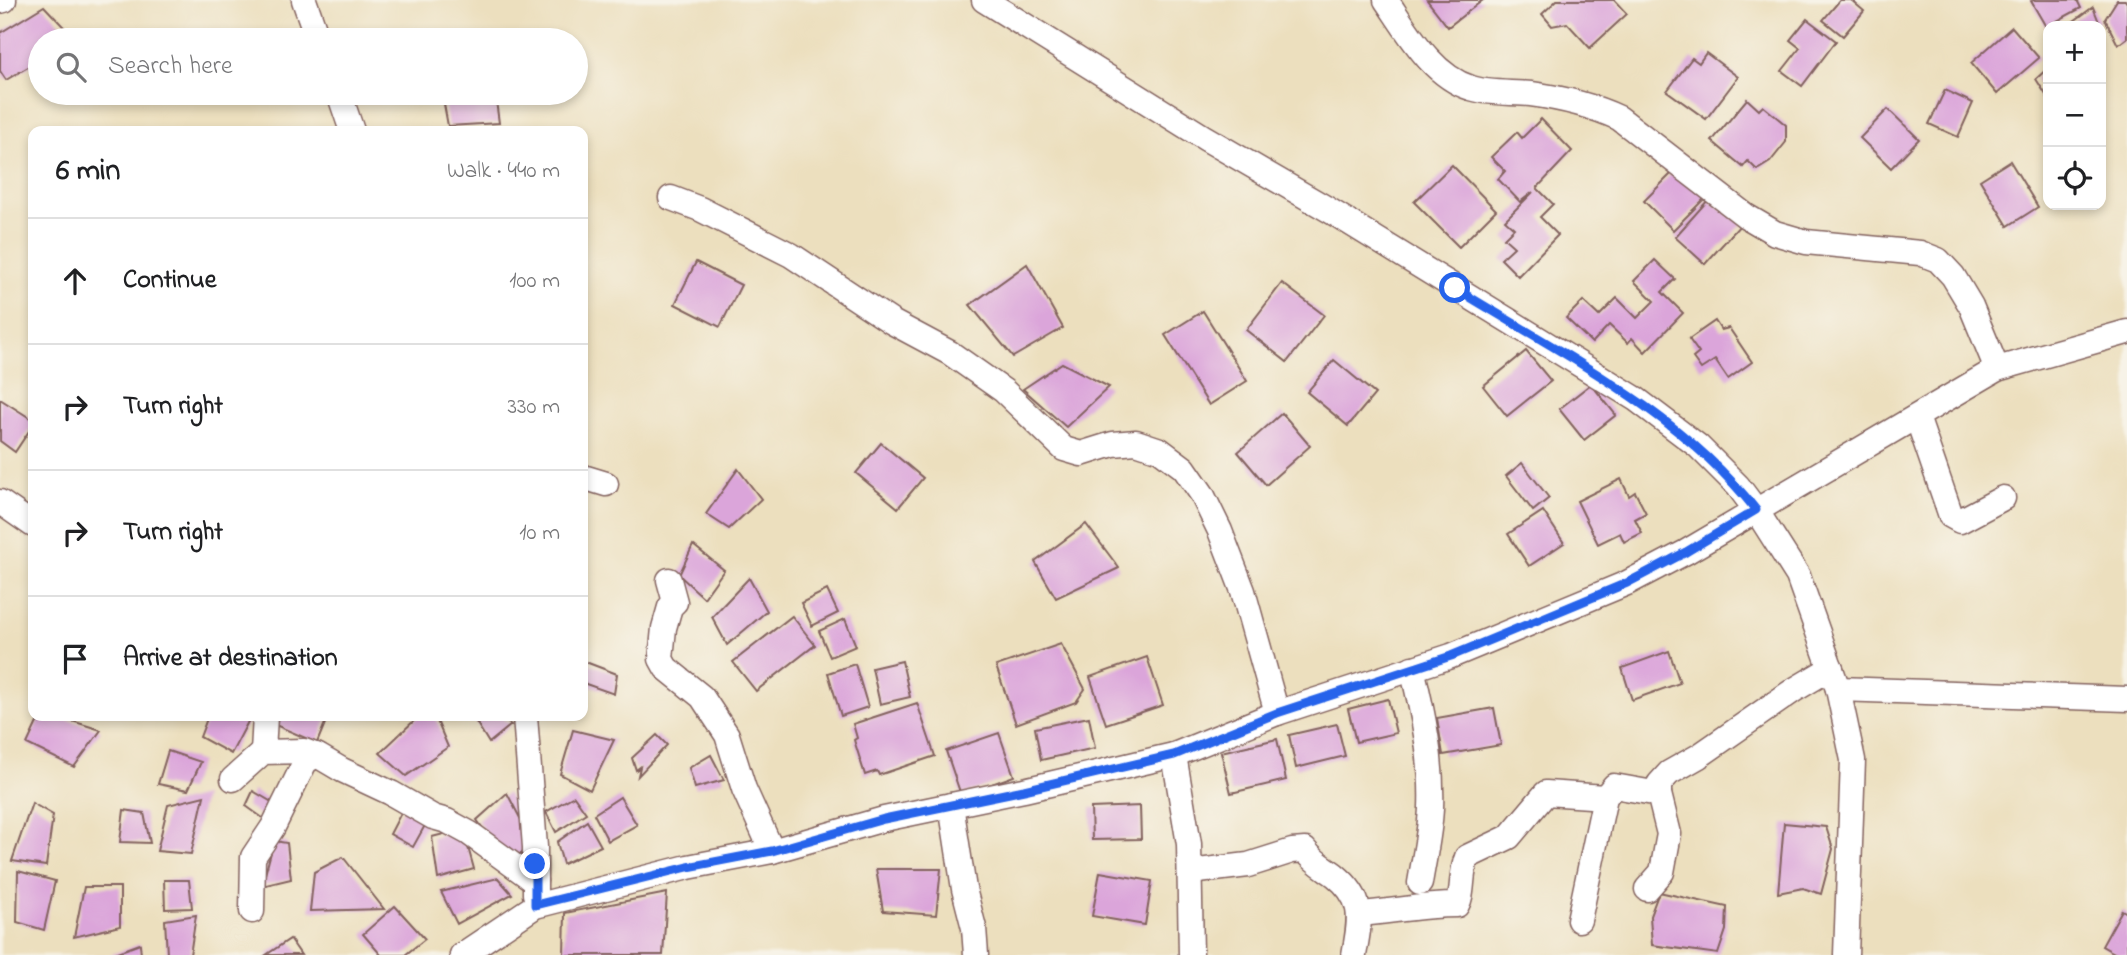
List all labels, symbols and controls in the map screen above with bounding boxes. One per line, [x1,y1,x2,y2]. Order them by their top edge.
map controls [2043,21,2106,210]
button: + [2043,21,2106,84]
search box [28,28,588,105]
icon: search [52,48,90,86]
text: Search here [108,48,233,86]
button: − [2043,84,2106,147]
button: locate [2043,147,2106,210]
text: 6 min [56,150,120,194]
text: Walk · 440 m [447,155,560,188]
icon: ahead [56,262,94,300]
text: Continue [123,262,216,300]
text: 100 m [509,265,560,298]
route start [1439,272,1470,303]
icon: right [56,388,94,426]
text: Turn right [123,388,223,426]
text: 330 m [507,391,560,424]
icon: right [56,514,94,552]
text: Turn right [123,514,223,552]
text: 10 m [519,517,560,550]
icon: arrive [56,640,94,678]
text: Arrive at destination [123,640,338,678]
route end [519,848,550,879]

